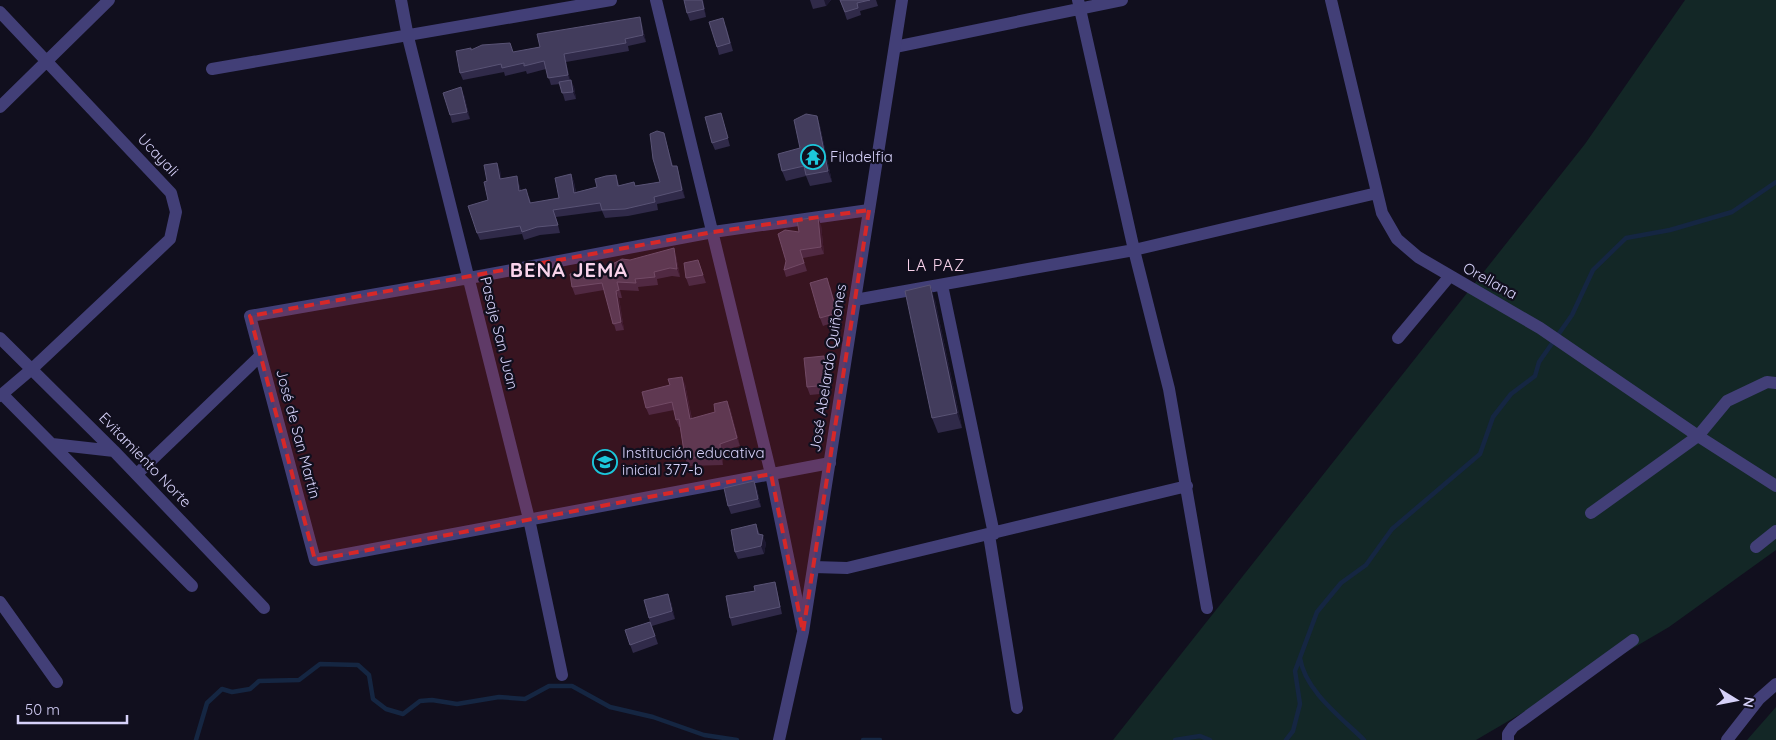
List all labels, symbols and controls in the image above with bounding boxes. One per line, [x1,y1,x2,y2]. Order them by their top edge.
street label: Ucayali [134,129,183,180]
temple icon: Filadelfia [800,144,826,170]
place label: Filadelfia [830,147,893,166]
district label: LA PAZ [907,255,965,275]
district label: BENA JEMA [510,257,628,282]
street label: Orellana [1460,258,1521,303]
street label: Pasaje San Juan [476,274,523,391]
street label: José Abelardo Quiñones [805,282,850,453]
street label: José de San Martín [272,367,325,501]
street label: Evitamiento Norte [95,408,196,511]
place label: Institución educativa inicial 377-b [622,443,765,479]
school or university icon: Institución educativa inicial 377-b [592,449,618,475]
north arrow [1711,675,1761,725]
scale bar [18,692,126,724]
text: N [1739,696,1759,709]
text: 50 m [25,700,60,719]

